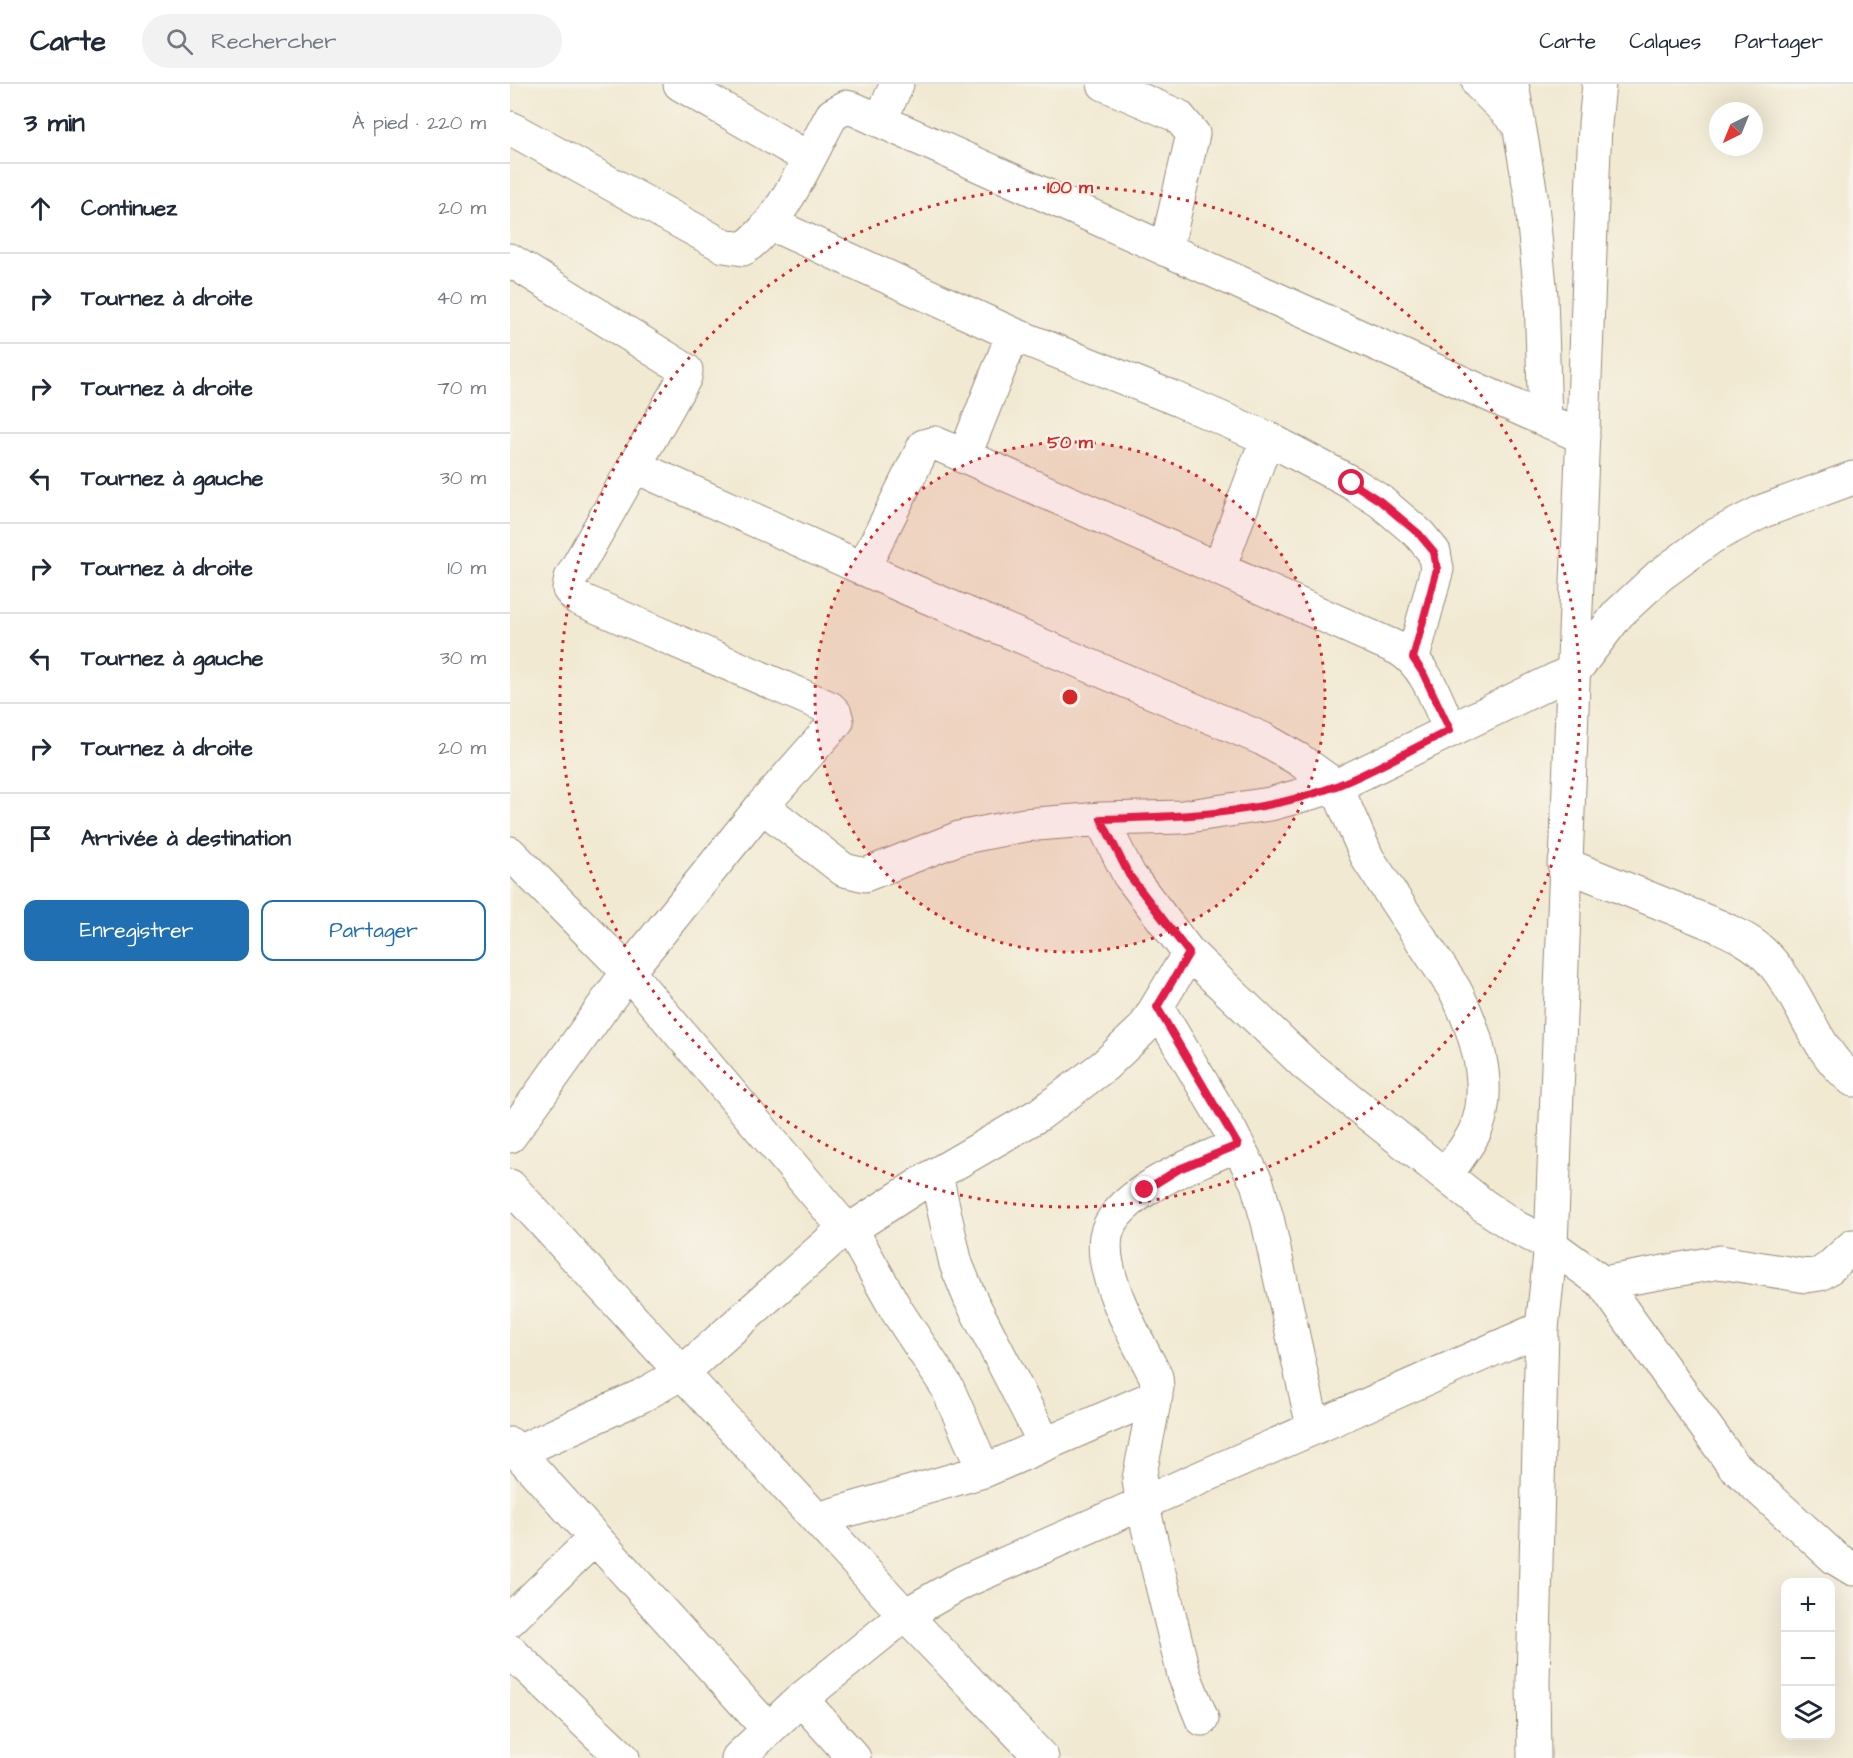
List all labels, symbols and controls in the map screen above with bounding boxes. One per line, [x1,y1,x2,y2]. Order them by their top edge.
search box [142,14,562,68]
text: Carte [30,22,106,61]
icon: search [163,25,196,58]
text: Rechercher [211,26,336,57]
text: Carte [1539,27,1596,56]
text: Calques [1629,27,1701,56]
text: Partager [1734,27,1823,56]
north arrow [1709,102,1763,156]
text: 3 min [24,105,85,141]
text: À pied · 220 m [352,109,486,137]
text: 100 m [1047,175,1094,200]
icon: ahead [24,192,57,225]
text: Continuez [81,193,177,224]
text: 20 m [438,194,486,222]
icon: right [24,282,57,315]
text: Tournez à droite [81,283,253,314]
text: 40 m [436,284,486,312]
icon: right [24,372,57,405]
text: Tournez à droite [81,373,253,404]
text: 70 m [438,374,486,402]
text: 50 m [1047,430,1094,455]
icon: left [24,462,57,495]
text: Tournez à gauche [81,463,263,494]
text: 30 m [440,464,486,492]
route start [1338,469,1364,495]
icon: right [24,552,57,585]
text: Tournez à droite [81,553,253,584]
text: 10 m [447,554,486,582]
icon: left [24,642,57,675]
text: Tournez à gauche [81,643,263,674]
text: 30 m [440,644,486,672]
centre of rings [1060,687,1080,707]
icon: right [24,732,57,765]
text: Tournez à droite [81,733,253,764]
text: 20 m [438,734,486,762]
icon: arrive [24,822,57,855]
text: Arrivée à destination [81,823,291,854]
button: Enregistrer [24,900,249,961]
button: Partager [261,900,486,961]
route end [1131,1176,1157,1202]
map controls [1781,1578,1835,1740]
button: + [1781,1578,1835,1632]
button: − [1781,1632,1835,1686]
button: layers [1781,1686,1835,1740]

